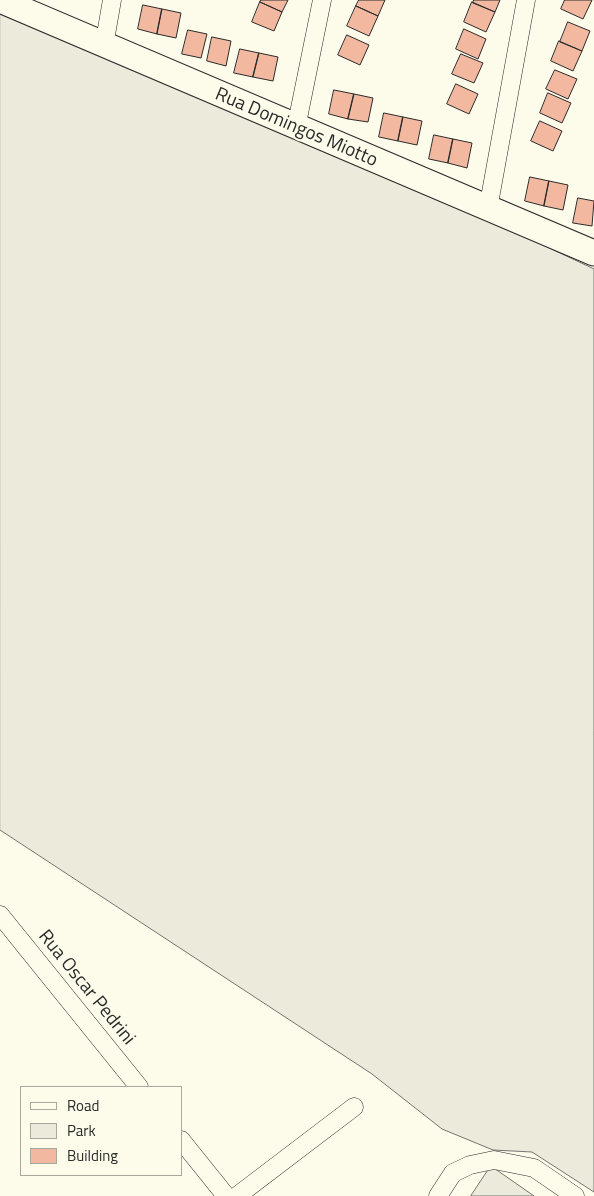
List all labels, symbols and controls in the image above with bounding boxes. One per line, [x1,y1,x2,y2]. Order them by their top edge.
street label: Rua Domingos Miotto [211,83,381,173]
street label: Rua Oscar Pedrini [33,926,139,1050]
legend [20,1086,182,1176]
text: Road [67,1094,99,1117]
text: Park [67,1119,96,1142]
text: Building [67,1144,118,1167]

